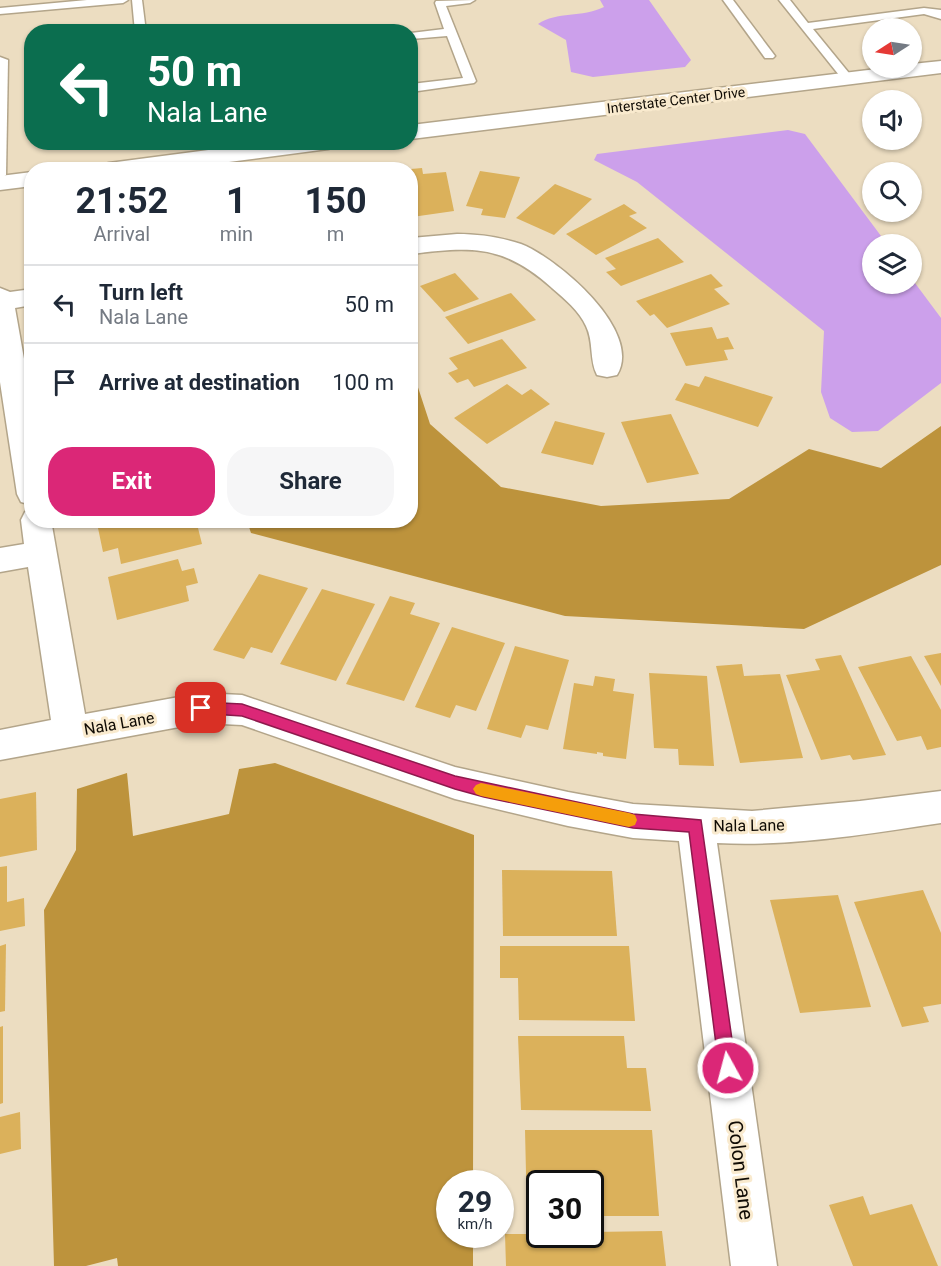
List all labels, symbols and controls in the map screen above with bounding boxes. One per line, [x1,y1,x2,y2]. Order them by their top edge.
north arrow [862,18,922,78]
map controls [862,18,922,294]
text: 50 m [147,47,242,96]
icon: left [48,48,126,126]
street label: Interstate Center Drive [606,84,746,116]
button: sound [862,90,922,150]
text: Nala Lane [147,97,267,129]
button: search [862,162,922,222]
text: 21:52 [75,180,168,222]
text: 1 [226,180,247,222]
text: 150 [305,180,367,222]
text: Arrival [93,222,150,246]
text: min [220,222,253,246]
text: m [327,222,344,246]
button: layers [862,234,922,294]
text: Turn left [99,280,183,305]
icon: left [48,288,81,321]
text: 50 m [345,292,394,317]
text: Nala Lane [99,305,188,329]
icon: arrive [48,366,81,399]
text: Arrive at destination [99,370,300,395]
text: 100 m [332,370,394,395]
button: Exit [48,447,215,516]
button: Share [227,447,394,516]
pin [175,682,226,733]
icon: arrive [184,691,217,724]
street label: Nala Lane [82,708,156,739]
street label: Nala Lane [713,815,785,836]
position arrow [696,1036,760,1100]
street label: Colon Lane [723,1119,759,1221]
speed limit sign: 30 [526,1170,604,1248]
text: 29 [458,1184,492,1219]
text: km/h [457,1215,493,1233]

